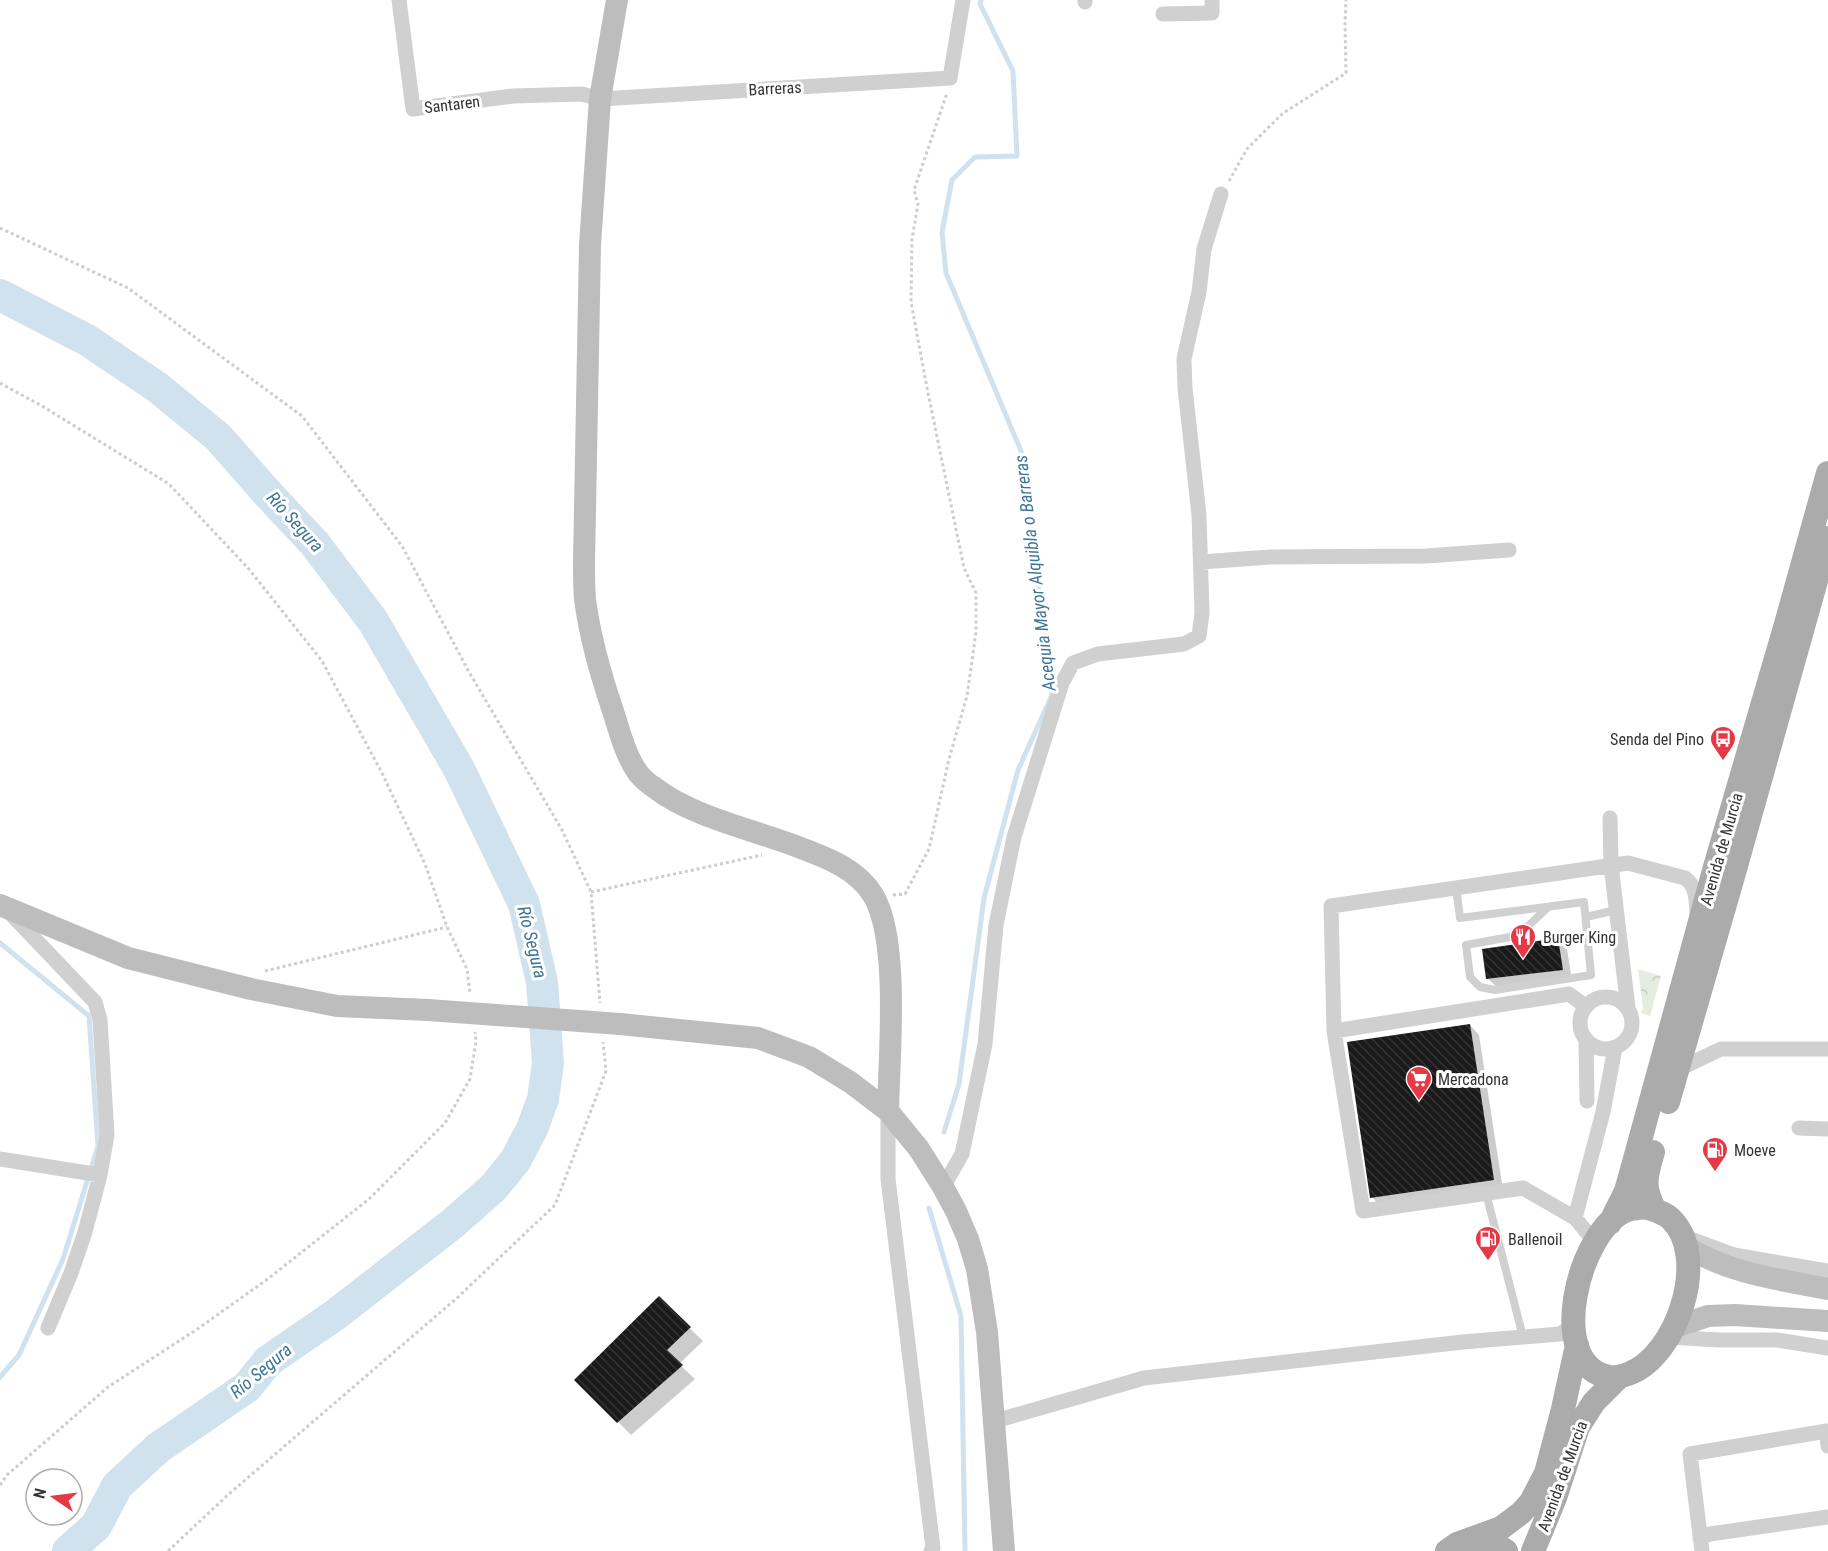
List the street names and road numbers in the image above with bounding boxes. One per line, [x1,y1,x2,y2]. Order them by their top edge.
street label: Barreras [748,78,802,99]
street label: Santaren [423,92,481,117]
street label: Avenida de Murcia [1696,791,1747,908]
street label: Avenida de Murcia [1534,1418,1591,1534]

